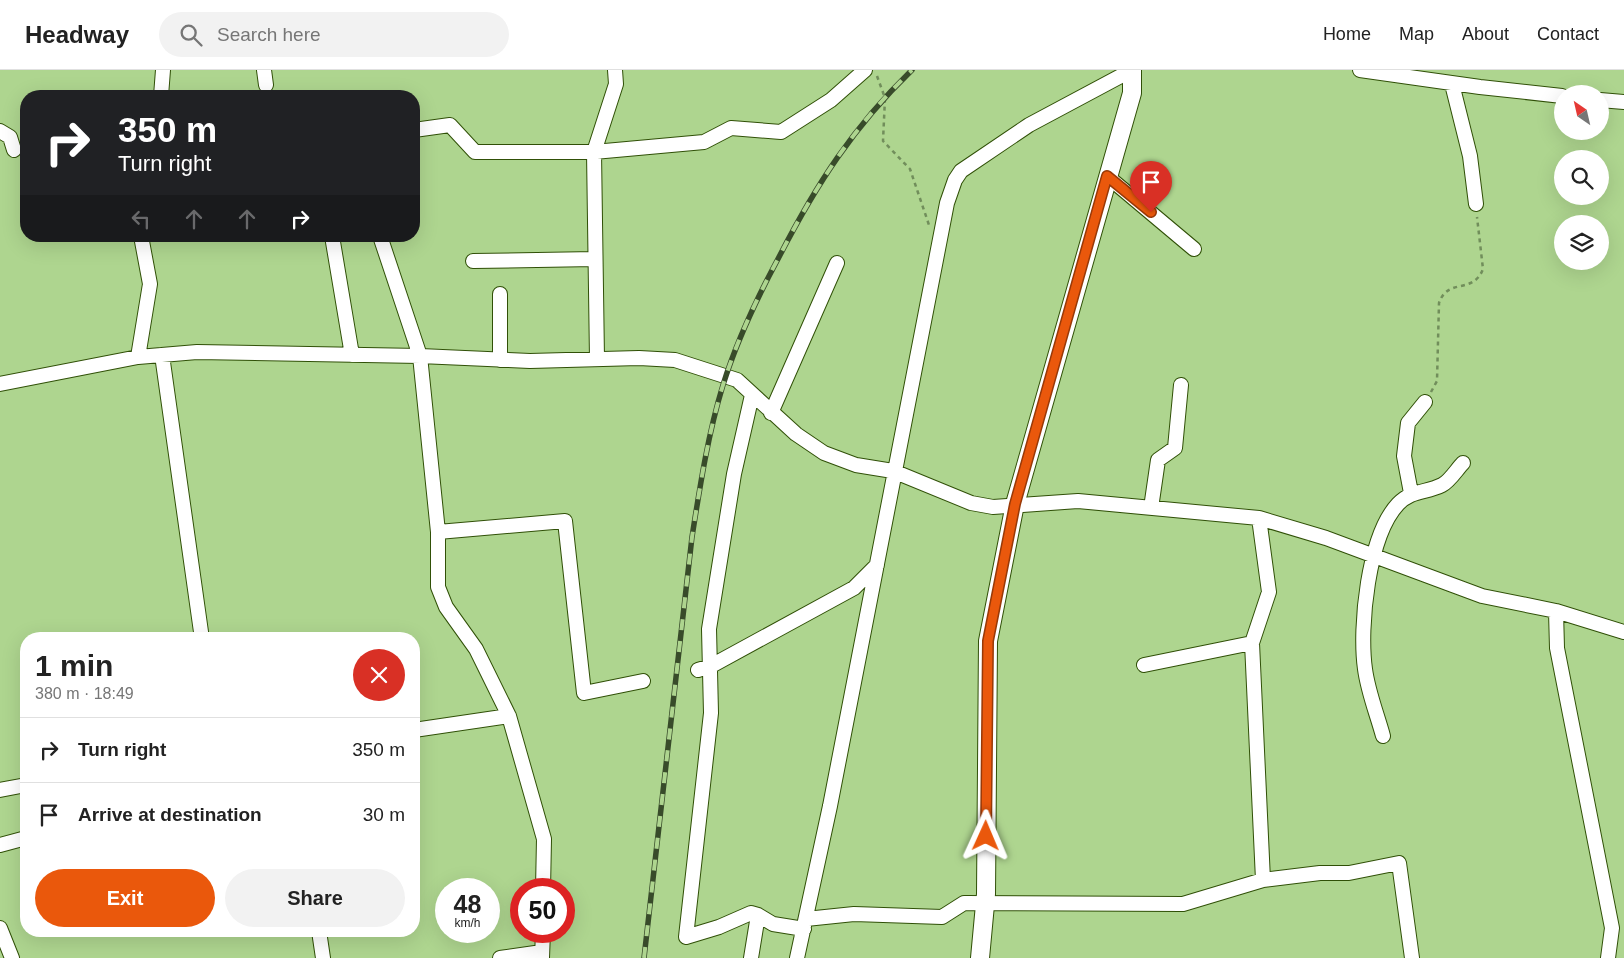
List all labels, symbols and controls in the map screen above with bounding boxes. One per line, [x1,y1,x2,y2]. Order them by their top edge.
search box [159,12,509,57]
text: Headway [25,21,129,48]
icon: search [177,21,205,49]
text: Search here [217,24,321,45]
text: Home [1323,24,1371,44]
text: Map [1399,24,1434,44]
text: About [1462,24,1509,44]
text: Contact [1537,24,1599,44]
north arrow [1554,85,1609,140]
map controls [1554,85,1609,270]
icon: right [35,110,100,175]
text: 350 m [118,110,217,149]
button: search [1554,150,1609,205]
text: Turn right [118,151,211,176]
pin [1130,161,1172,212]
icon: arrive [1137,168,1165,196]
icon: left [127,205,155,233]
icon: ahead [180,205,208,233]
icon: ahead [233,205,261,233]
icon: right [286,205,314,233]
button: layers [1554,215,1609,270]
text: 1 min [35,649,113,682]
button: close [353,649,405,701]
text: 380 m · 18:49 [35,685,134,702]
icon: right [35,736,63,764]
text: Turn right [78,739,166,760]
text: 350 m [352,739,405,760]
icon: arrive [35,801,63,829]
text: Arrive at destination [78,804,262,825]
text: 30 m [363,804,405,825]
position arrow [959,809,1011,861]
button: Exit [35,869,215,927]
button: Share [225,869,405,927]
speed limit sign: 50 [510,878,575,943]
text: 48 [454,890,481,918]
text: km/h [454,916,481,930]

